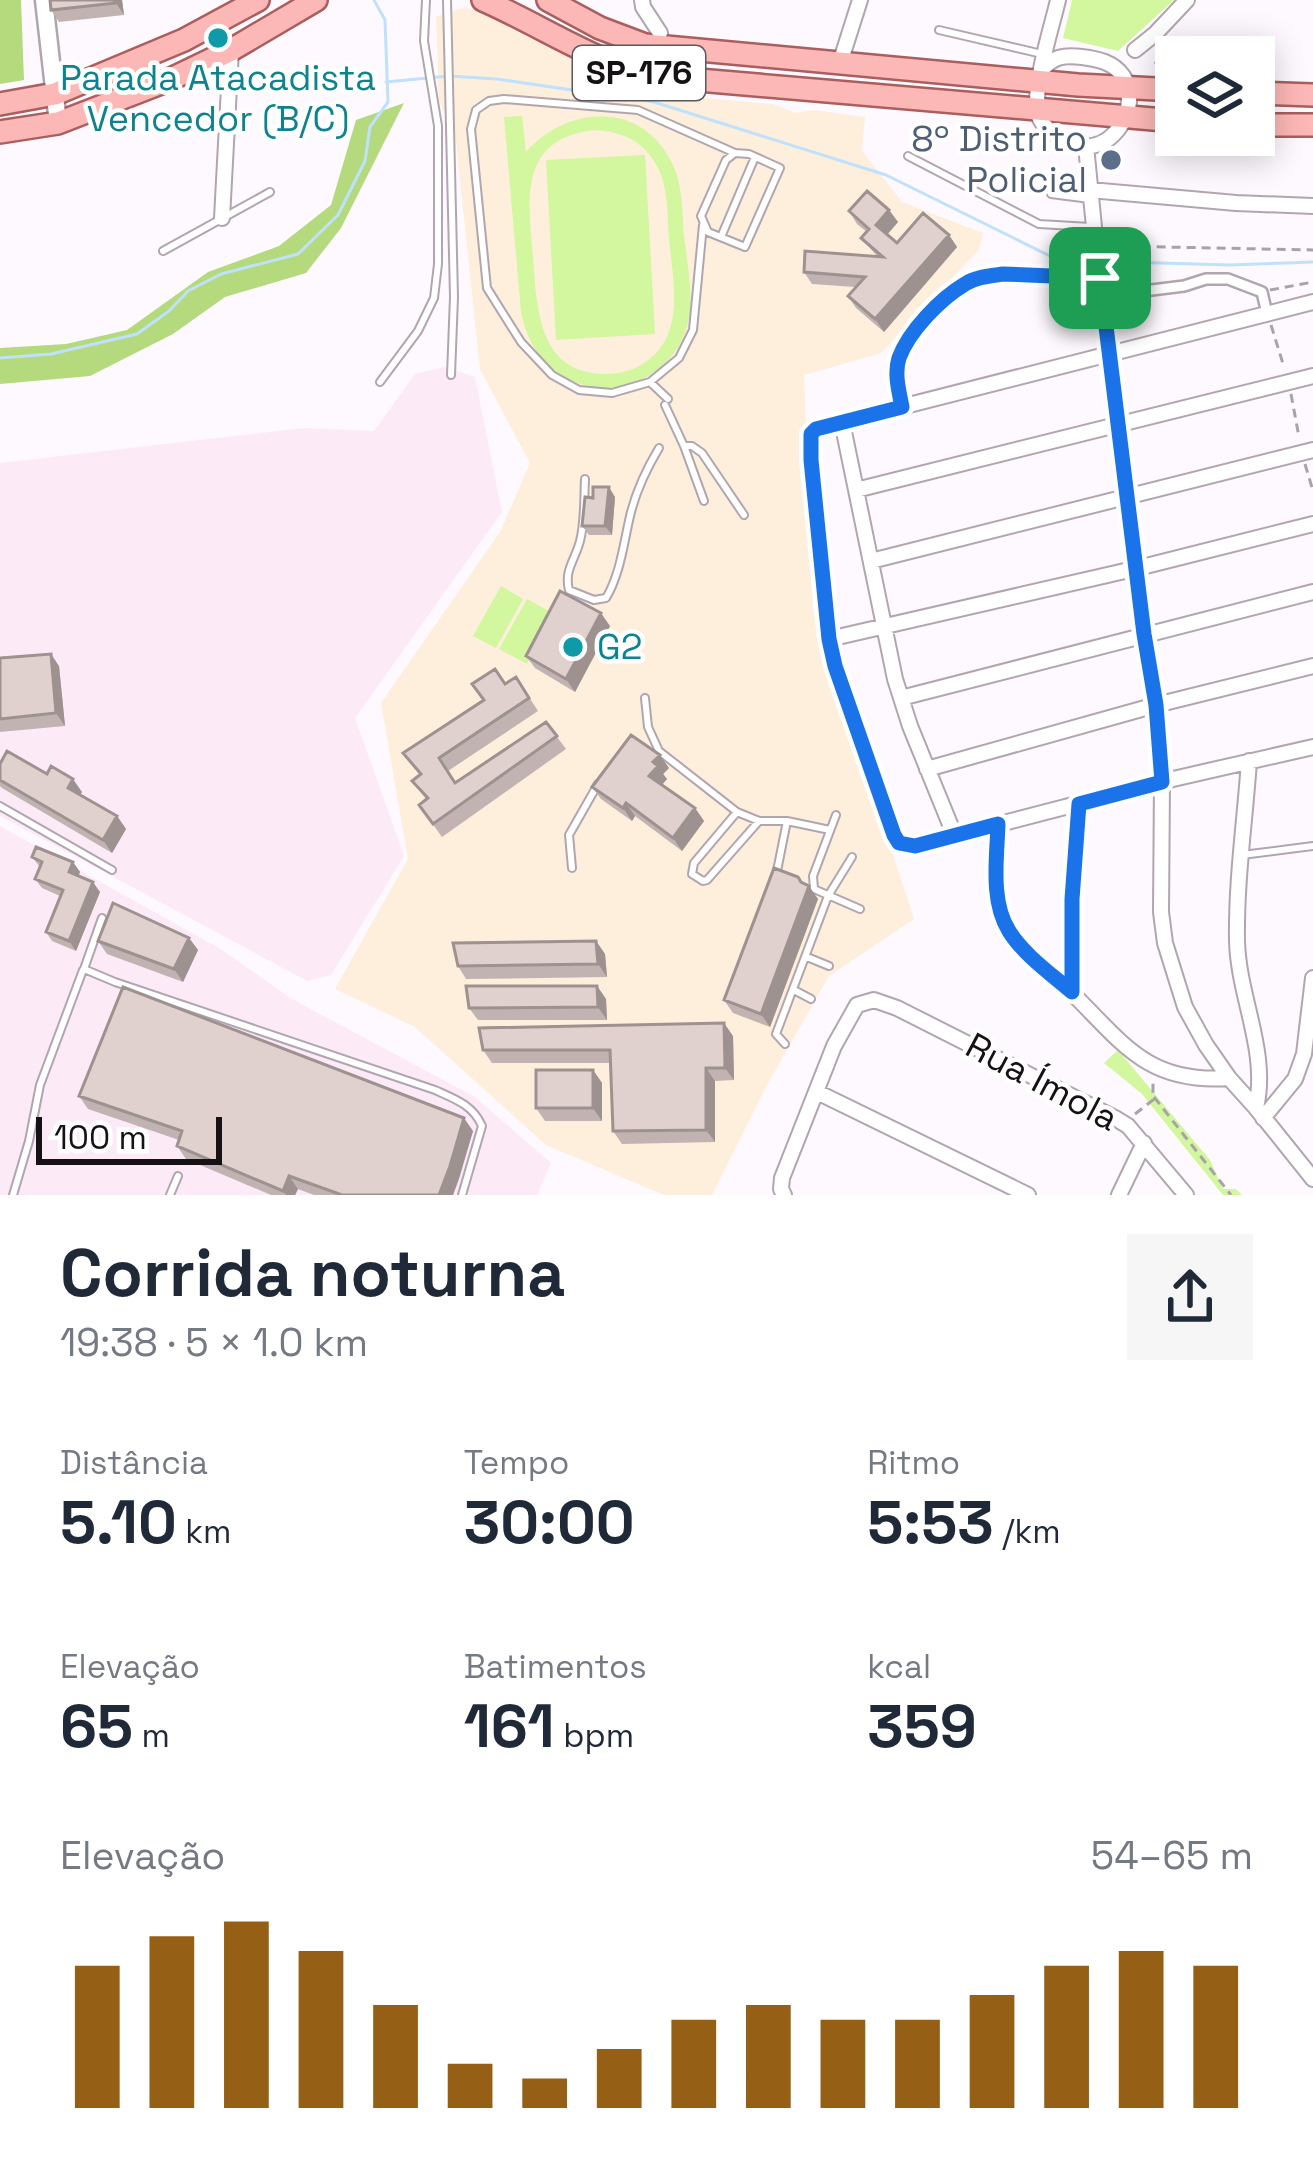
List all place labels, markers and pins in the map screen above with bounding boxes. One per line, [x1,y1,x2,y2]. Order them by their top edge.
marker: Parada Atacadista Vencedor (B/C) [205,25,231,51]
place label: Parada Atacadista Vencedor (B/C) [60,55,376,142]
place label: 8º Distrito Policial [911,116,1087,203]
marker: 8º Distrito Policial [1098,147,1124,173]
pin [1049,227,1151,329]
place label: G2 [597,624,642,670]
marker: G2 [560,634,586,660]

